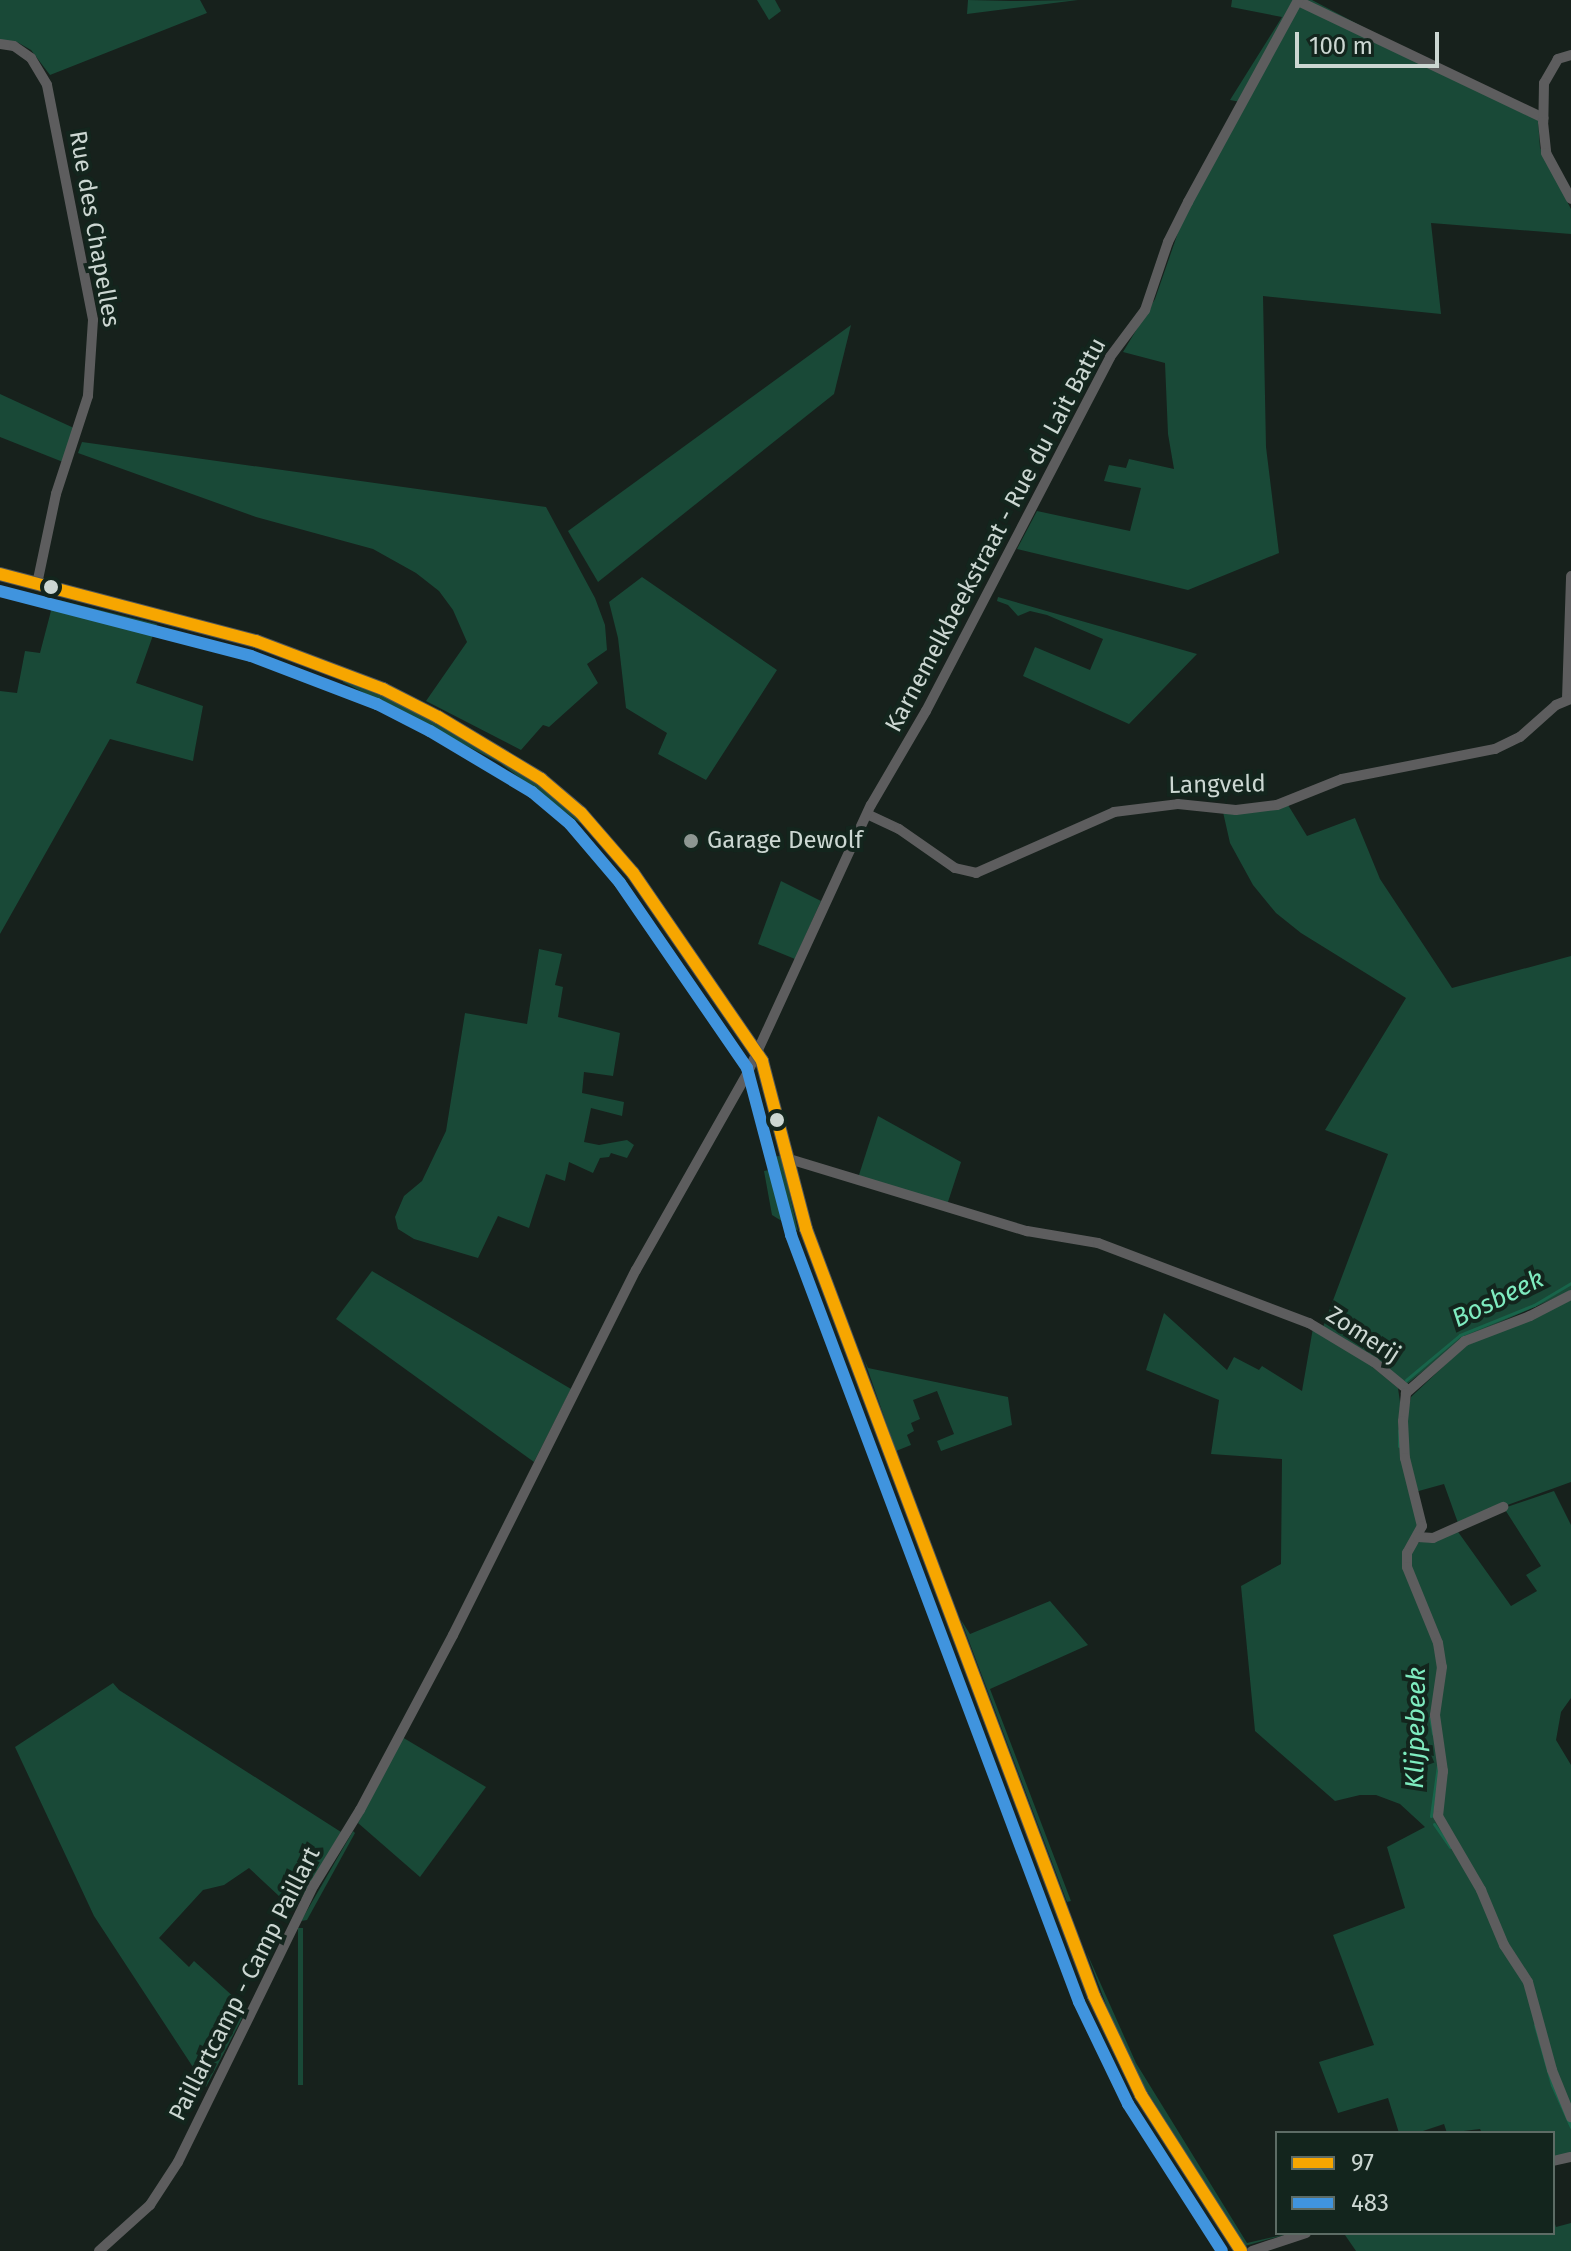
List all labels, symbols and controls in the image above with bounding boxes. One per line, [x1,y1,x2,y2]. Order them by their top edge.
scale bar [1299,16,1443,66]
text: 100 m [1309,32,1373,60]
street label: Rue des Chapelles [63,129,125,329]
street label: Karnemelkbeekstraat - Rue du Lait Battu [879,333,1113,737]
unlabelled marker [43,579,59,595]
street label: Langveld [1168,770,1266,800]
place label: Garage Dewolf [707,827,863,855]
marker: Garage Dewolf [682,832,700,850]
unlabelled marker [769,1112,785,1128]
water label: Bosbeek [1447,1263,1549,1335]
street label: Zomerij [1321,1300,1405,1370]
water label: Klijpebeek [1399,1667,1433,1789]
street label: Paillartcamp - Camp Paillart [163,1842,327,2126]
legend [1275,2131,1555,2235]
text: 97 [1351,2149,1374,2177]
text: 483 [1351,2189,1389,2217]

